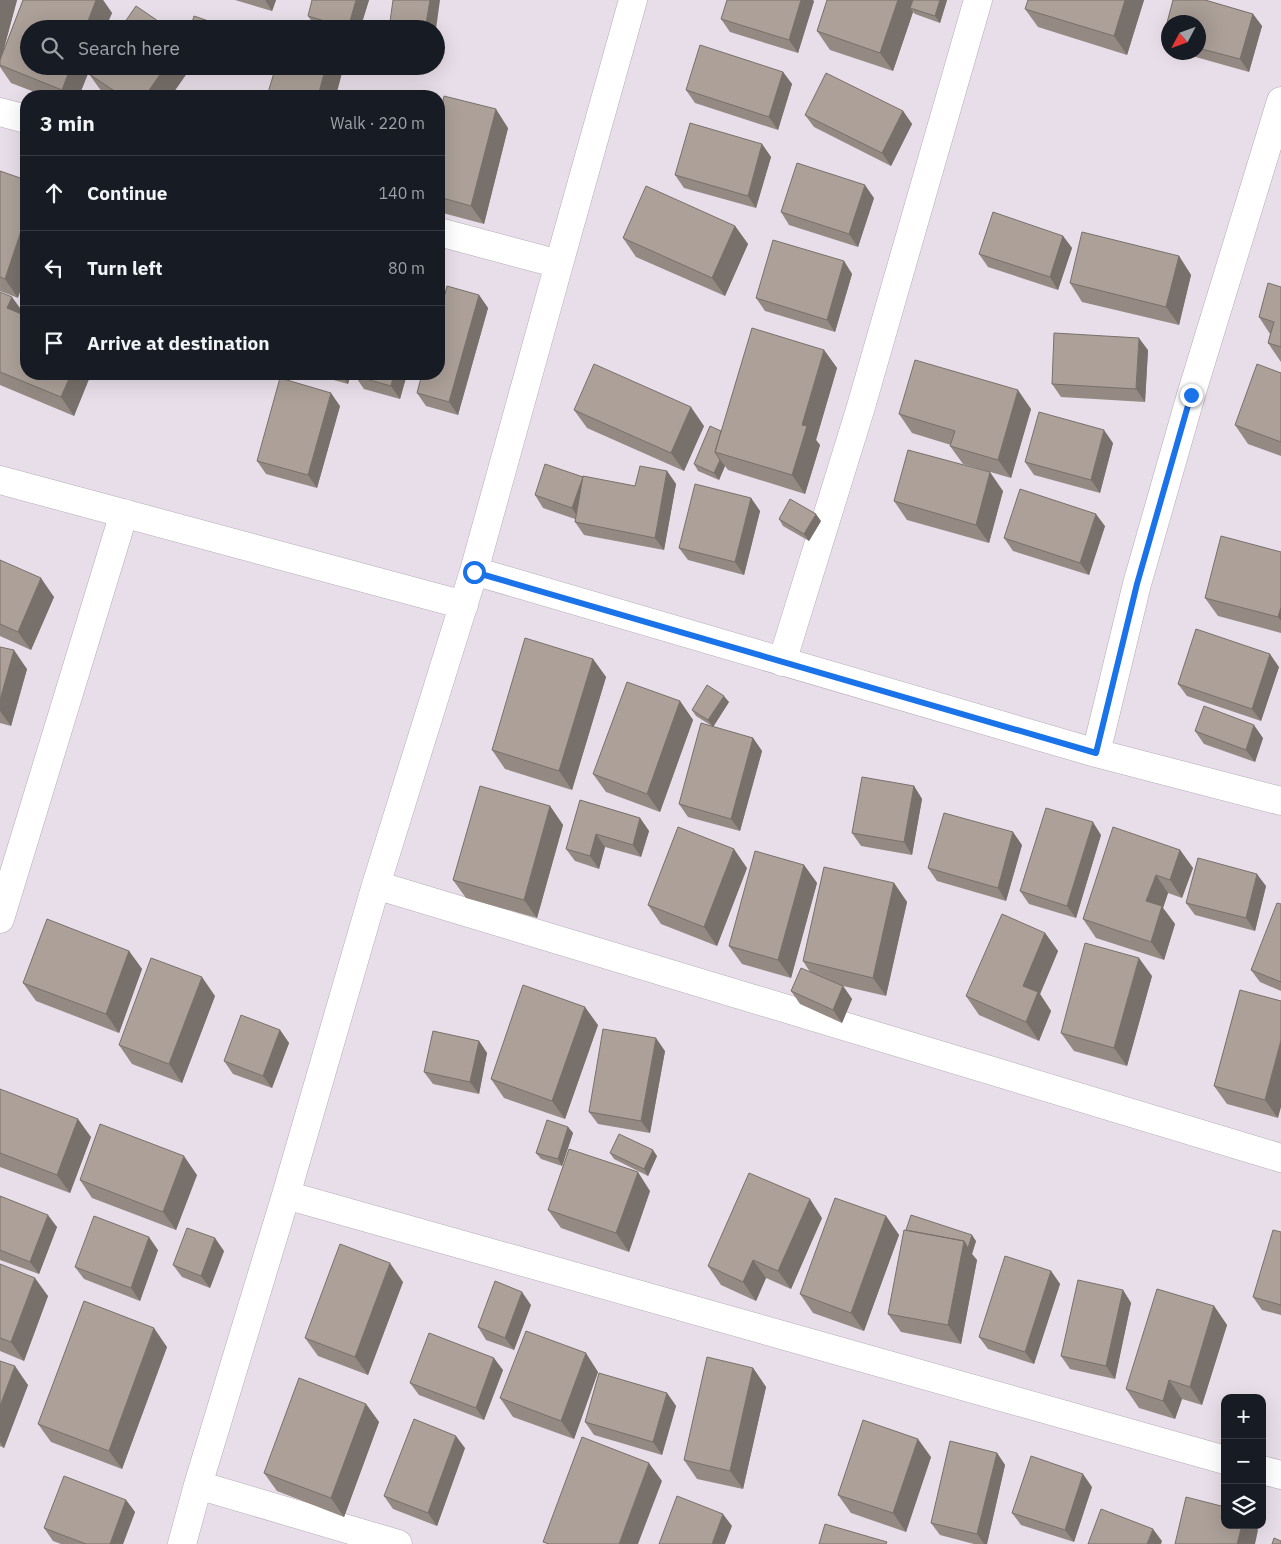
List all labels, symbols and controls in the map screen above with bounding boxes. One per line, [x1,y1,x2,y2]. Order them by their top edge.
north arrow [1161,15,1206,60]
search box [20,20,445,75]
icon: search [38,34,66,62]
text: Search here [78,36,180,60]
text: 3 min [40,109,95,137]
text: Walk · 220 m [330,113,425,133]
icon: ahead [40,179,68,207]
text: Continue [87,181,167,205]
text: 140 m [378,183,425,203]
icon: left [40,254,68,282]
text: Turn left [87,256,163,280]
text: 80 m [388,258,425,278]
icon: arrive [40,329,68,357]
text: Arrive at destination [87,331,270,355]
route end [1180,384,1203,407]
route start [463,561,486,584]
map controls [1221,1394,1266,1529]
button: + [1221,1394,1266,1439]
button: − [1221,1439,1266,1484]
button: layers [1221,1484,1266,1529]

